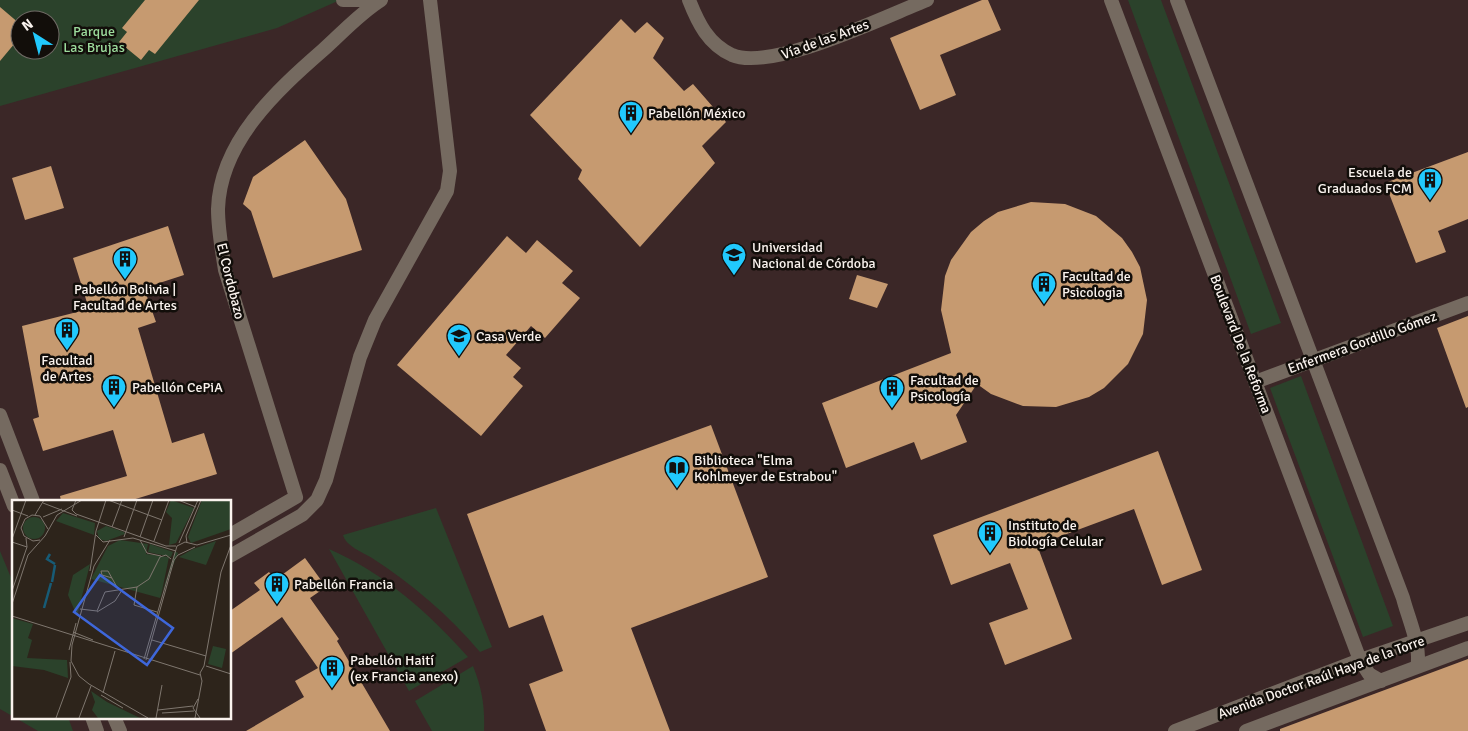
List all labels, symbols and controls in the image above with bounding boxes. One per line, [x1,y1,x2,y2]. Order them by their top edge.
north arrow [10,10,60,60]
text: N [19,15,37,35]
street label: Vía de las Artes [779,16,871,63]
park label: Parque Las Brujas [63,23,125,56]
building icon: Pabellón México [618,100,644,134]
place label: Pabellón México [648,105,745,122]
place label: Escuela de Graduados FCM [1318,164,1412,197]
building icon: Escuela de Graduados FCM [1417,167,1443,201]
place label: Universidad Nacional de Córdoba [752,239,876,272]
street label: El Cordobazo [213,241,248,321]
school or university icon: Universidad Nacional de Córdoba [721,242,747,276]
building icon: Pabellón Bolivia | Facultad de Artes [112,246,138,280]
place label: Facultad de Psicologia [1062,268,1131,301]
building icon: Facultad de Psicologia [1031,271,1057,305]
street label: Boulevard De la Reforma [1206,272,1275,416]
place label: Pabellón Bolivia | Facultad de Artes [73,281,177,314]
street label: Enfermera Gordillo Gómez [1285,308,1439,377]
building icon: Facultad de Artes [54,317,80,351]
school or university icon: Casa Verde [446,323,472,357]
place label: Casa Verde [476,328,542,345]
place label: Facultad de Artes [41,352,93,385]
place label: Facultad de Psicología [910,372,979,405]
building icon: Pabellón CePiA [101,374,127,408]
building icon: Facultad de Psicología [879,375,905,409]
place label: Pabellón CePiA [132,379,223,396]
place label: Biblioteca "Elma Kohlmeyer de Estrabou" [694,452,837,485]
library icon: Biblioteca "Elma Kohlmeyer de Estrabou" [664,455,690,489]
inset map [12,500,231,718]
place label: Instituto de Biología Celular [1008,517,1104,550]
building icon: Instituto de Biología Celular [977,520,1003,554]
building icon: Pabellón Francia [264,571,290,605]
place label: Pabellón Francia [294,576,393,593]
street label: Avenida Doctor Raúl Haya de la Torre [1215,632,1427,723]
place label: Pabellón Haití (ex Francia anexo) [350,652,459,685]
building icon: Pabellón Haití (ex Francia anexo) [319,655,345,689]

